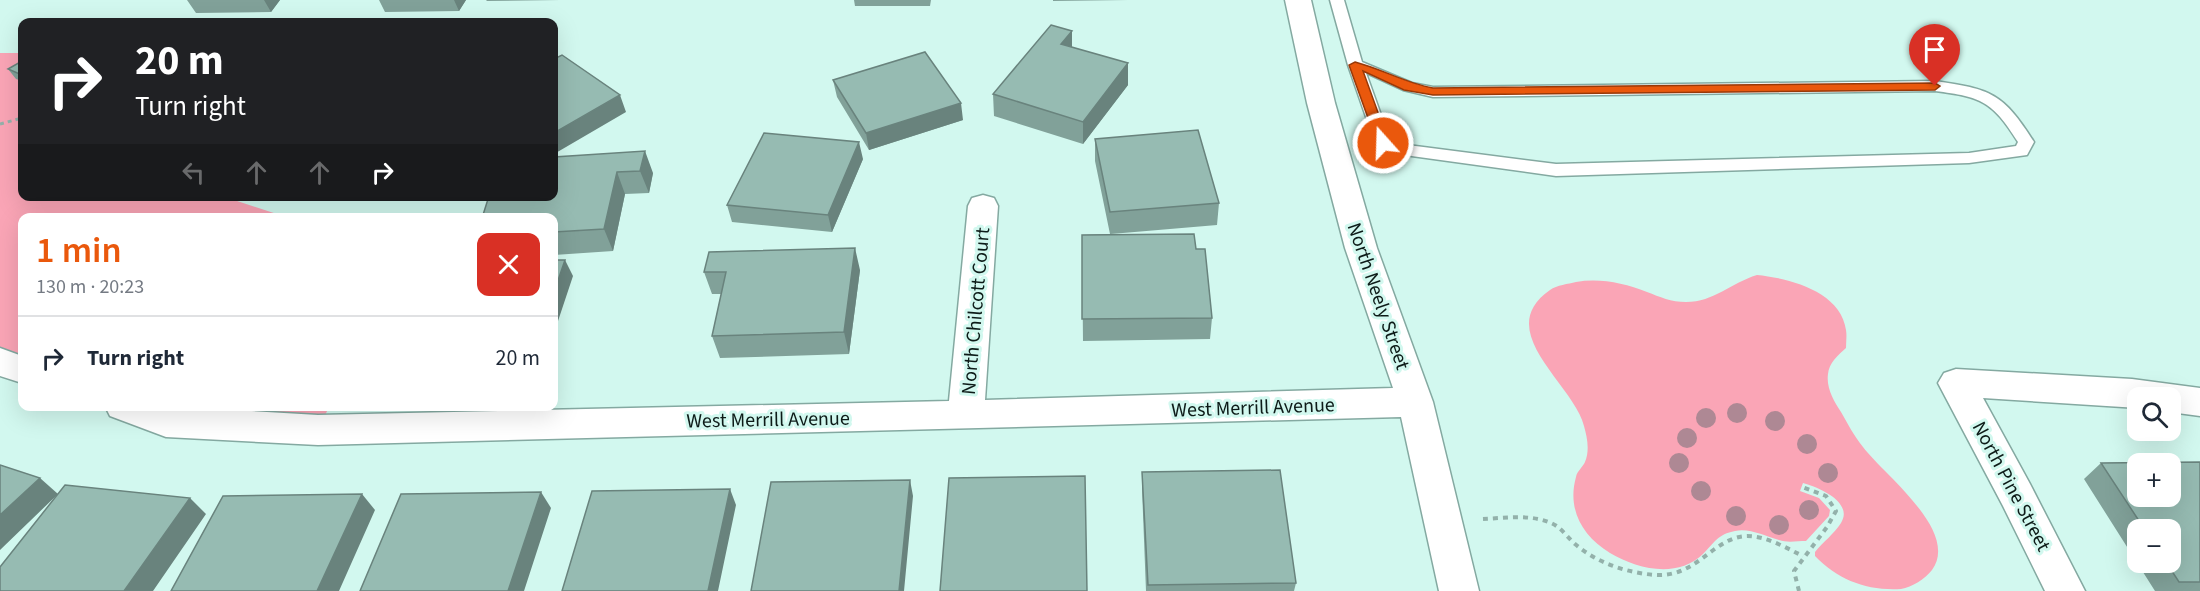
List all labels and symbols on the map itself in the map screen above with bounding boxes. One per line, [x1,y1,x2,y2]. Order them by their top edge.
pin [1909,24,1960,86]
position arrow [1351,111,1415,175]
street label: North Neely Street [1340,219,1416,374]
street label: North Chilcott Court [955,226,997,396]
street label: West Merrill Avenue [1171,391,1335,425]
street label: West Merrill Avenue [686,405,850,435]
street label: North Pine Street [1965,417,2057,557]

